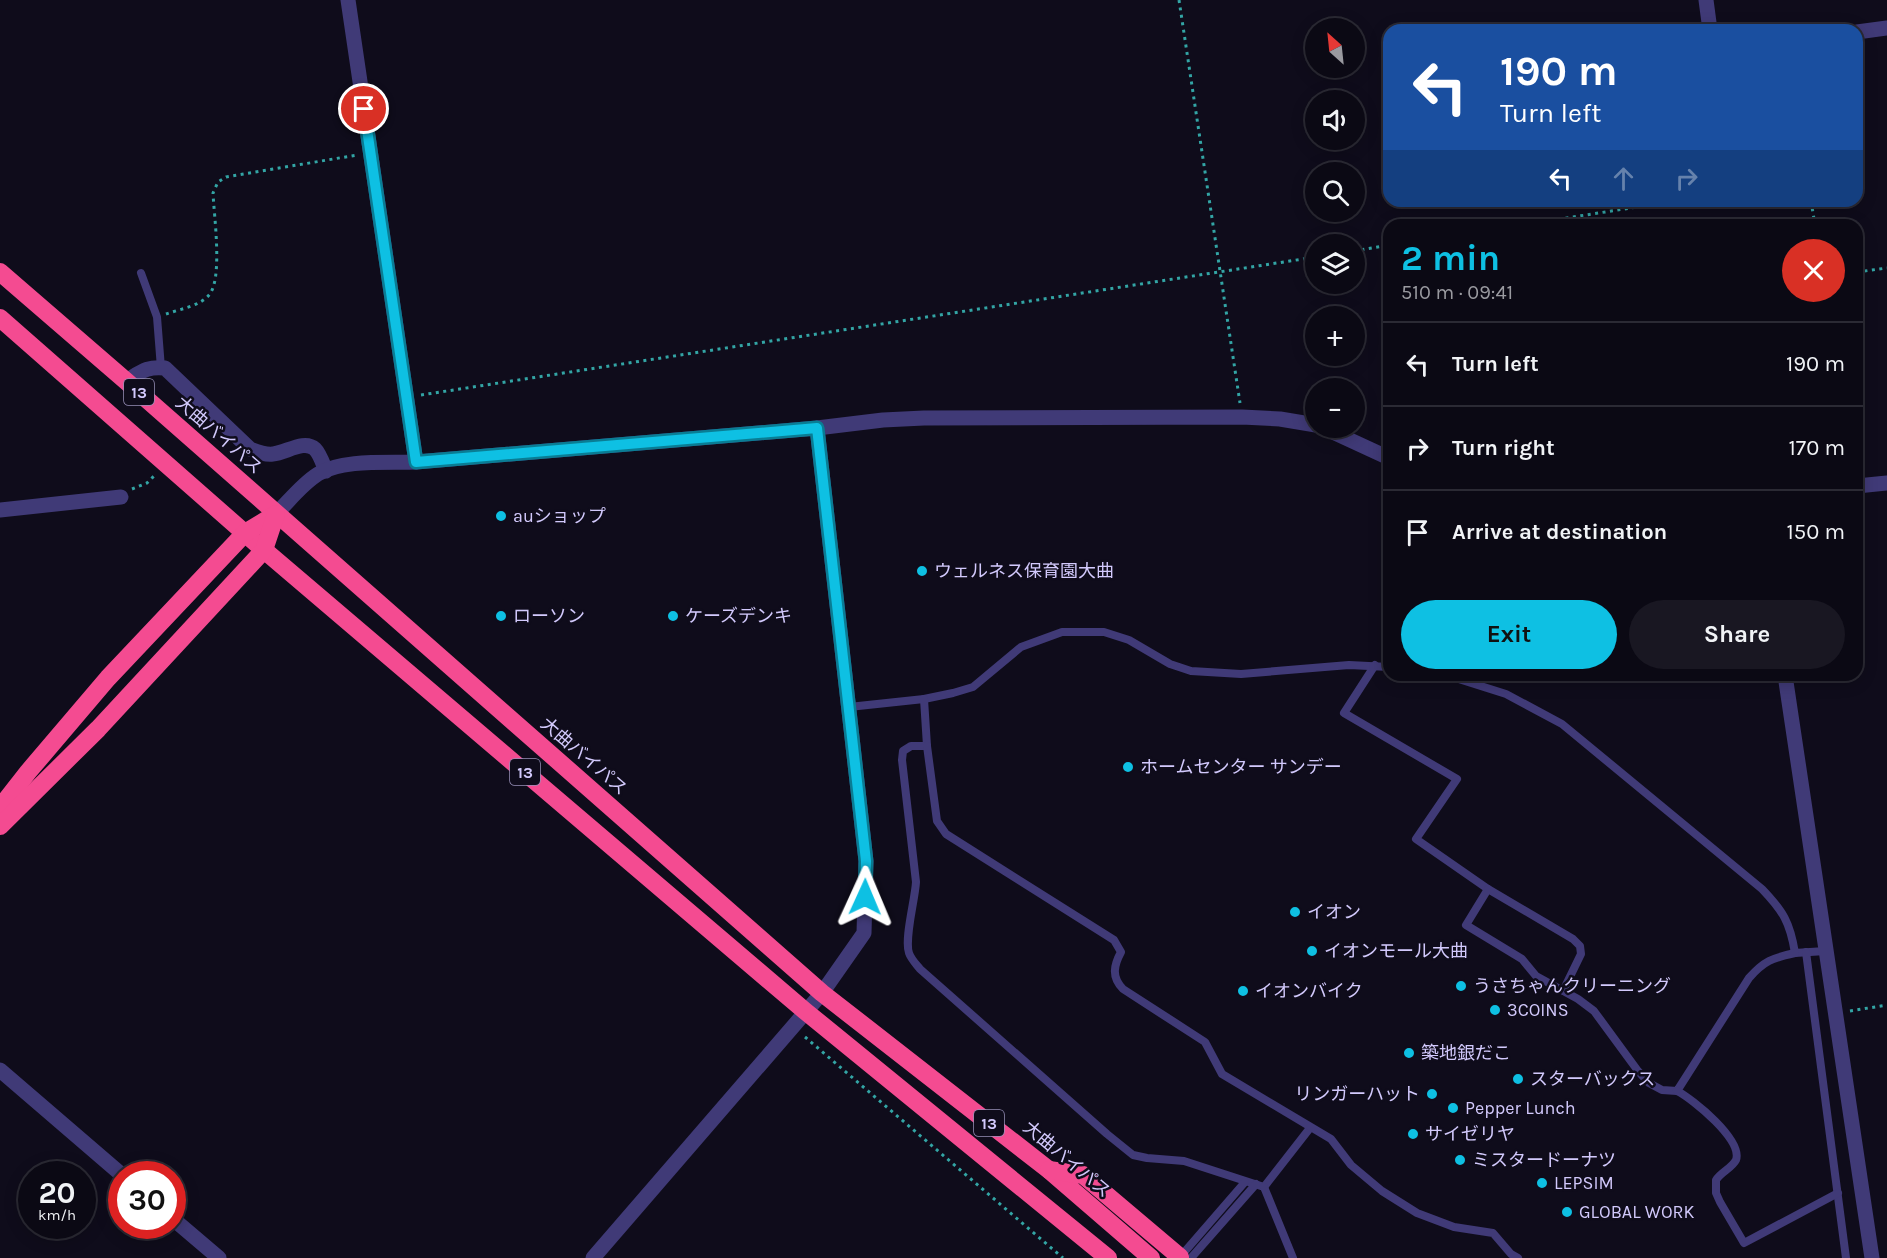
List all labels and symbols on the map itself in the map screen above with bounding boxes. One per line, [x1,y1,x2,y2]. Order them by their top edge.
north arrow [1305,18,1365,78]
pin [338,83,389,134]
road number: 13 [124,379,154,405]
street label: 大曲バイパス [171,391,267,479]
place label: auショップ [513,505,606,527]
marker: auショップ [494,509,508,523]
place label: ウェルネス保育園大曲 [934,560,1114,582]
marker: ウェルネス保育園大曲 [915,564,929,578]
place label: ローソン [513,605,585,627]
place label: ケーズデンキ [685,605,792,627]
marker: ローソン [494,609,508,623]
marker: ケーズデンキ [666,609,680,623]
street label: 大曲バイパス [536,712,632,800]
place label: ホームセンター サンデー [1140,756,1342,778]
road number: 13 [510,759,540,785]
marker: ホームセンター サンデー [1121,760,1135,774]
position arrow [833,865,897,929]
place label: イオン [1307,901,1361,923]
marker: イオン [1288,905,1302,919]
place label: イオンモール大曲 [1324,940,1468,962]
marker: イオンモール大曲 [1305,944,1319,958]
place label: うさちゃんクリーニング [1473,975,1671,997]
marker: うさちゃんクリーニング [1454,979,1468,993]
place label: イオンバイク [1255,980,1363,1002]
marker: イオンバイク [1236,984,1250,998]
place label: 3COINS [1507,999,1569,1021]
marker: 3COINS [1488,1003,1502,1017]
place label: 築地銀だこ [1421,1042,1511,1064]
marker: 築地銀だこ [1402,1046,1416,1060]
place label: スターバックス [1530,1068,1655,1090]
marker: スターバックス [1511,1072,1525,1086]
place label: リンガーハット [1294,1083,1420,1105]
marker: リンガーハット [1425,1087,1439,1101]
place label: Pepper Lunch [1465,1097,1576,1119]
marker: Pepper Lunch [1446,1101,1460,1115]
road number: 13 [974,1110,1004,1136]
street label: 大曲バイパス [1019,1116,1115,1202]
place label: サイゼリヤ [1425,1123,1515,1145]
marker: サイゼリヤ [1406,1127,1420,1141]
place label: ミスタードーナツ [1472,1149,1616,1171]
marker: ミスタードーナツ [1453,1153,1467,1167]
speed limit sign: 30 [108,1161,186,1239]
place label: LEPSIM [1554,1172,1614,1194]
marker: LEPSIM [1535,1176,1549,1190]
place label: GLOBAL WORK [1579,1201,1695,1223]
marker: GLOBAL WORK [1560,1205,1574,1219]

